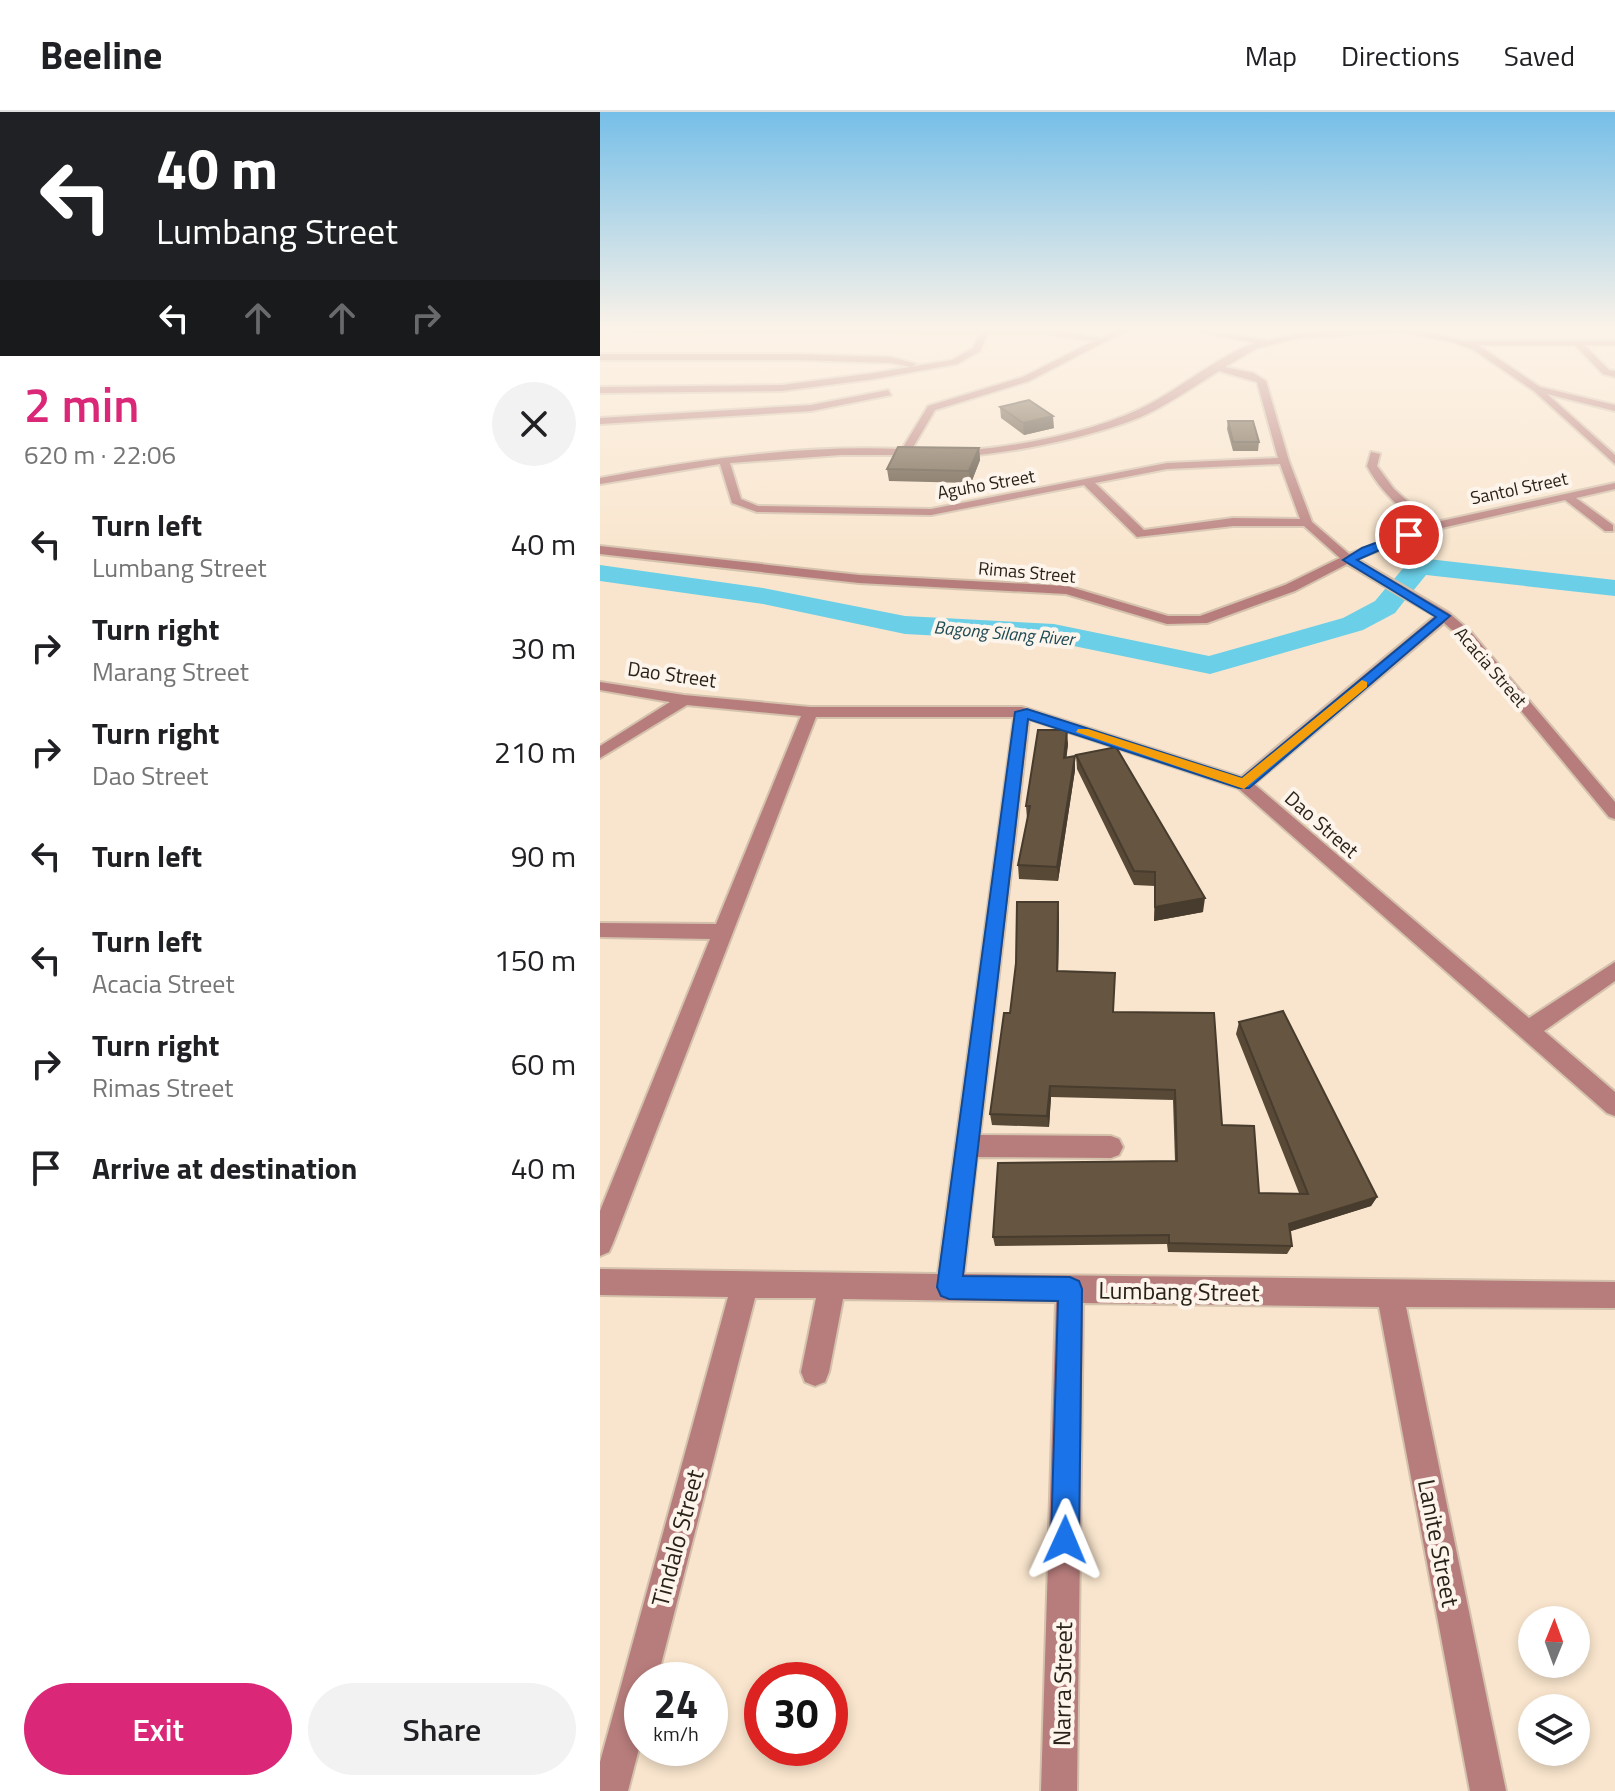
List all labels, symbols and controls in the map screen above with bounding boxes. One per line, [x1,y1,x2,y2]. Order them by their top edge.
text: Beeline [40,26,162,84]
text: Map [1245,34,1297,77]
text: Directions [1341,34,1460,77]
text: Saved [1504,34,1575,77]
text: 40 m [156,126,278,211]
icon: left [24,144,128,248]
text: Lumbang Street [156,203,398,258]
icon: left [152,296,196,340]
icon: ahead [236,296,280,340]
icon: ahead [320,296,364,340]
icon: right [404,296,448,340]
text: 2 min [24,368,139,441]
button: close [492,382,576,466]
text: 620 m · 22:06 [24,435,176,474]
street label: Aguho Street [935,462,1038,506]
street label: Santol Street [1468,464,1571,511]
pin [1375,501,1443,569]
text: Turn left [92,502,202,548]
icon: arrive [1387,513,1431,557]
text: 40 m [511,521,576,567]
icon: left [24,522,68,566]
text: Lumbang Street [92,548,267,587]
street label: Rimas Street [977,554,1078,590]
text: Turn right [92,606,220,652]
water label: Bagong Silang River [933,613,1078,653]
street label: Acacia Street [1448,621,1534,714]
text: 30 m [511,625,576,671]
icon: right [24,626,68,670]
text: Marang Street [92,652,249,691]
street label: Dao Street [626,652,718,696]
text: Turn right [92,710,220,756]
text: 210 m [494,729,576,775]
icon: right [24,730,68,774]
text: Dao Street [92,756,208,795]
street label: Dao Street [1278,783,1366,865]
text: Turn left [92,833,202,879]
text: 90 m [511,833,576,879]
icon: left [24,834,68,878]
text: Turn left [92,918,202,964]
text: 150 m [494,937,576,983]
icon: left [24,938,68,982]
text: Acacia Street [92,964,235,1003]
text: Turn right [92,1022,220,1068]
text: 60 m [511,1041,576,1087]
icon: right [24,1042,68,1086]
text: Rimas Street [92,1068,233,1107]
text: Arrive at destination [92,1145,357,1191]
text: 40 m [511,1145,576,1191]
icon: arrive [24,1146,68,1190]
street label: Lumbang Street [1098,1272,1260,1310]
street label: Tindalo Street [641,1465,713,1611]
street label: Lanite Street [1409,1476,1469,1610]
position arrow [1023,1498,1107,1582]
north arrow [1518,1606,1590,1678]
map controls [1518,1606,1590,1766]
street label: Narra Street [1043,1621,1081,1746]
speed limit sign: 30 [744,1662,848,1766]
text: 24 [654,1673,698,1734]
button: Exit [24,1683,292,1775]
button: Share [308,1683,576,1775]
button: layers [1518,1694,1590,1766]
text: km/h [653,1718,699,1749]

